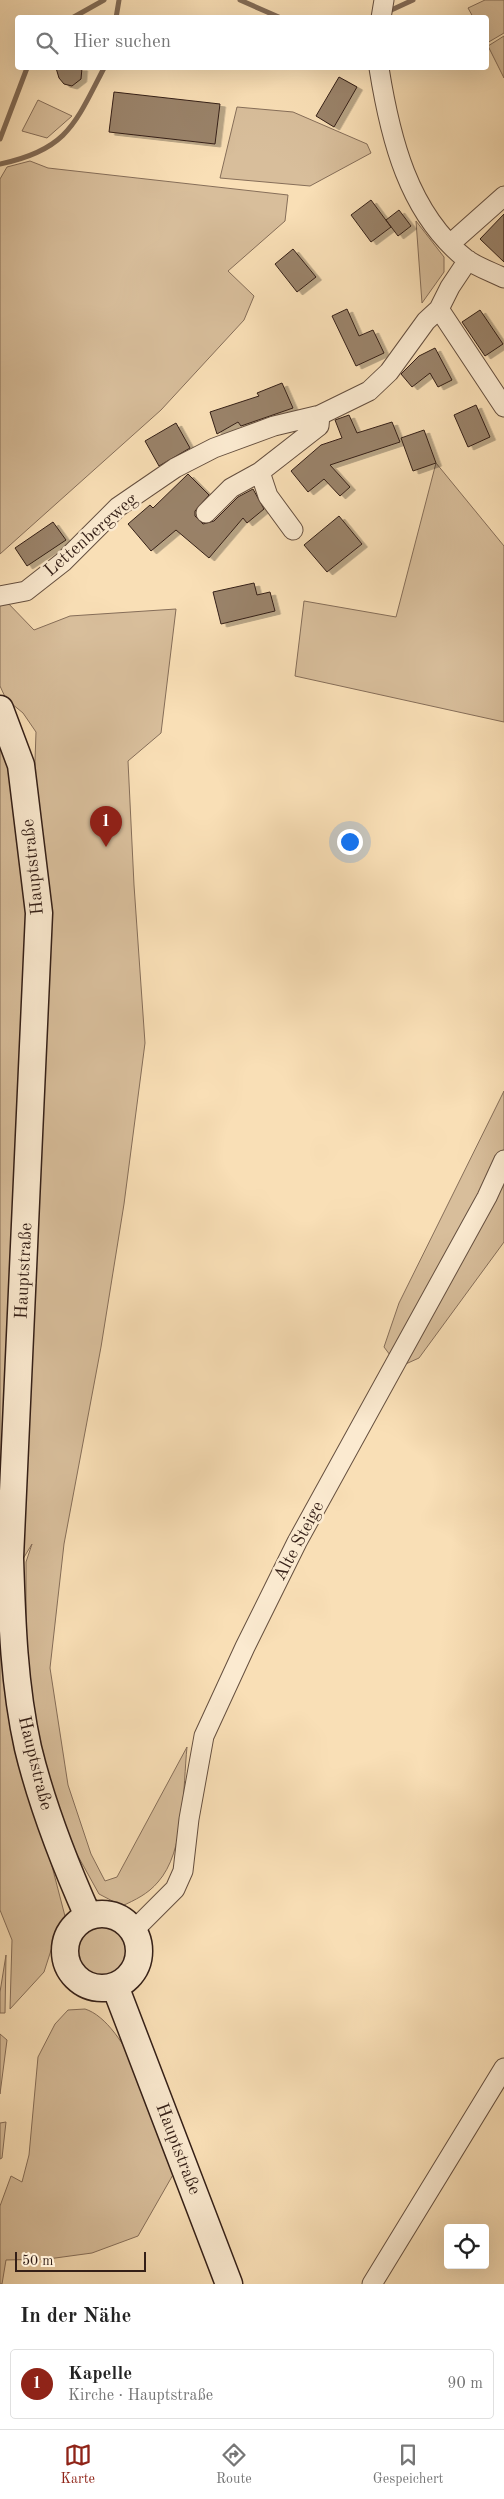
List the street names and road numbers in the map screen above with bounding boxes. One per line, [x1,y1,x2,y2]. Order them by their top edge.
street label: Lettenbergweg [41,490,141,580]
street label: Hauptstraße [19,818,47,916]
street label: Hauptstraße [12,1222,36,1320]
street label: Alte Steige [271,1498,327,1584]
street label: Hauptstraße [15,1714,55,1812]
street label: Hauptstraße [152,2101,204,2197]

